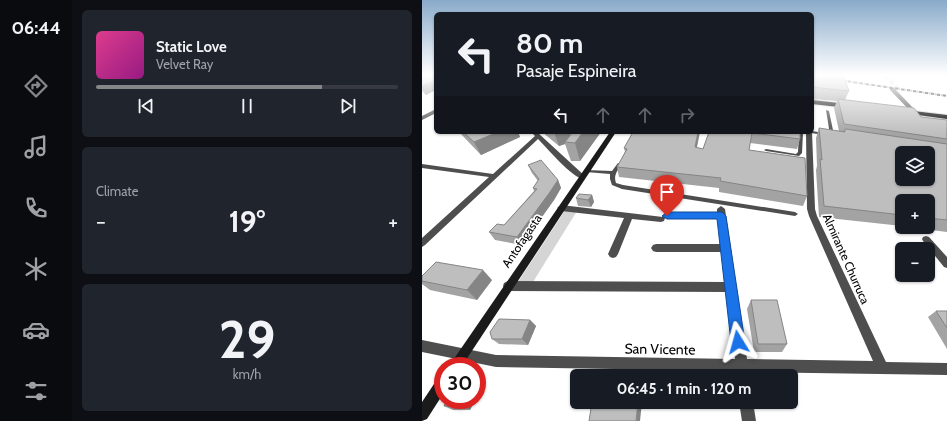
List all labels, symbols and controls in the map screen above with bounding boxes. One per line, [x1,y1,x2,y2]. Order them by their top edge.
text: 06:44 [11,17,61,39]
text: 80 m [516,26,583,60]
icon: left [450,28,502,80]
text: Static Love [156,38,227,56]
text: Velvet Ray [156,56,213,72]
text: Pasaje Espineira [516,60,636,82]
icon: directions [22,72,50,100]
icon: previous [135,95,157,117]
icon: pause [236,95,258,117]
icon: next [337,95,359,117]
icon: left [550,104,572,126]
icon: ahead [592,104,614,126]
icon: ahead [634,104,656,126]
icon: right [676,104,698,126]
icon: music [22,133,50,161]
map controls [895,146,935,282]
button: layers [895,146,935,186]
pin [650,175,684,216]
icon: arrive [656,181,678,203]
text: Climate [96,183,138,199]
icon: phone [22,194,50,222]
button: + [895,194,935,234]
text: 19° [229,203,265,240]
text: − [96,208,106,235]
text: + [388,208,398,235]
street label: Antofagasta [498,211,545,270]
street label: Almirante Churruca [820,211,873,307]
button: − [895,242,935,282]
icon: climate [22,255,50,283]
text: 29 [219,308,275,371]
icon: car [22,316,50,344]
position arrow [717,321,759,363]
street label: San Vicente [624,339,696,359]
speed limit sign: 30 [434,357,486,409]
text: km/h [233,366,261,382]
icon: filters [22,377,50,405]
text: 06:45 · 1 min · 120 m [617,380,751,398]

